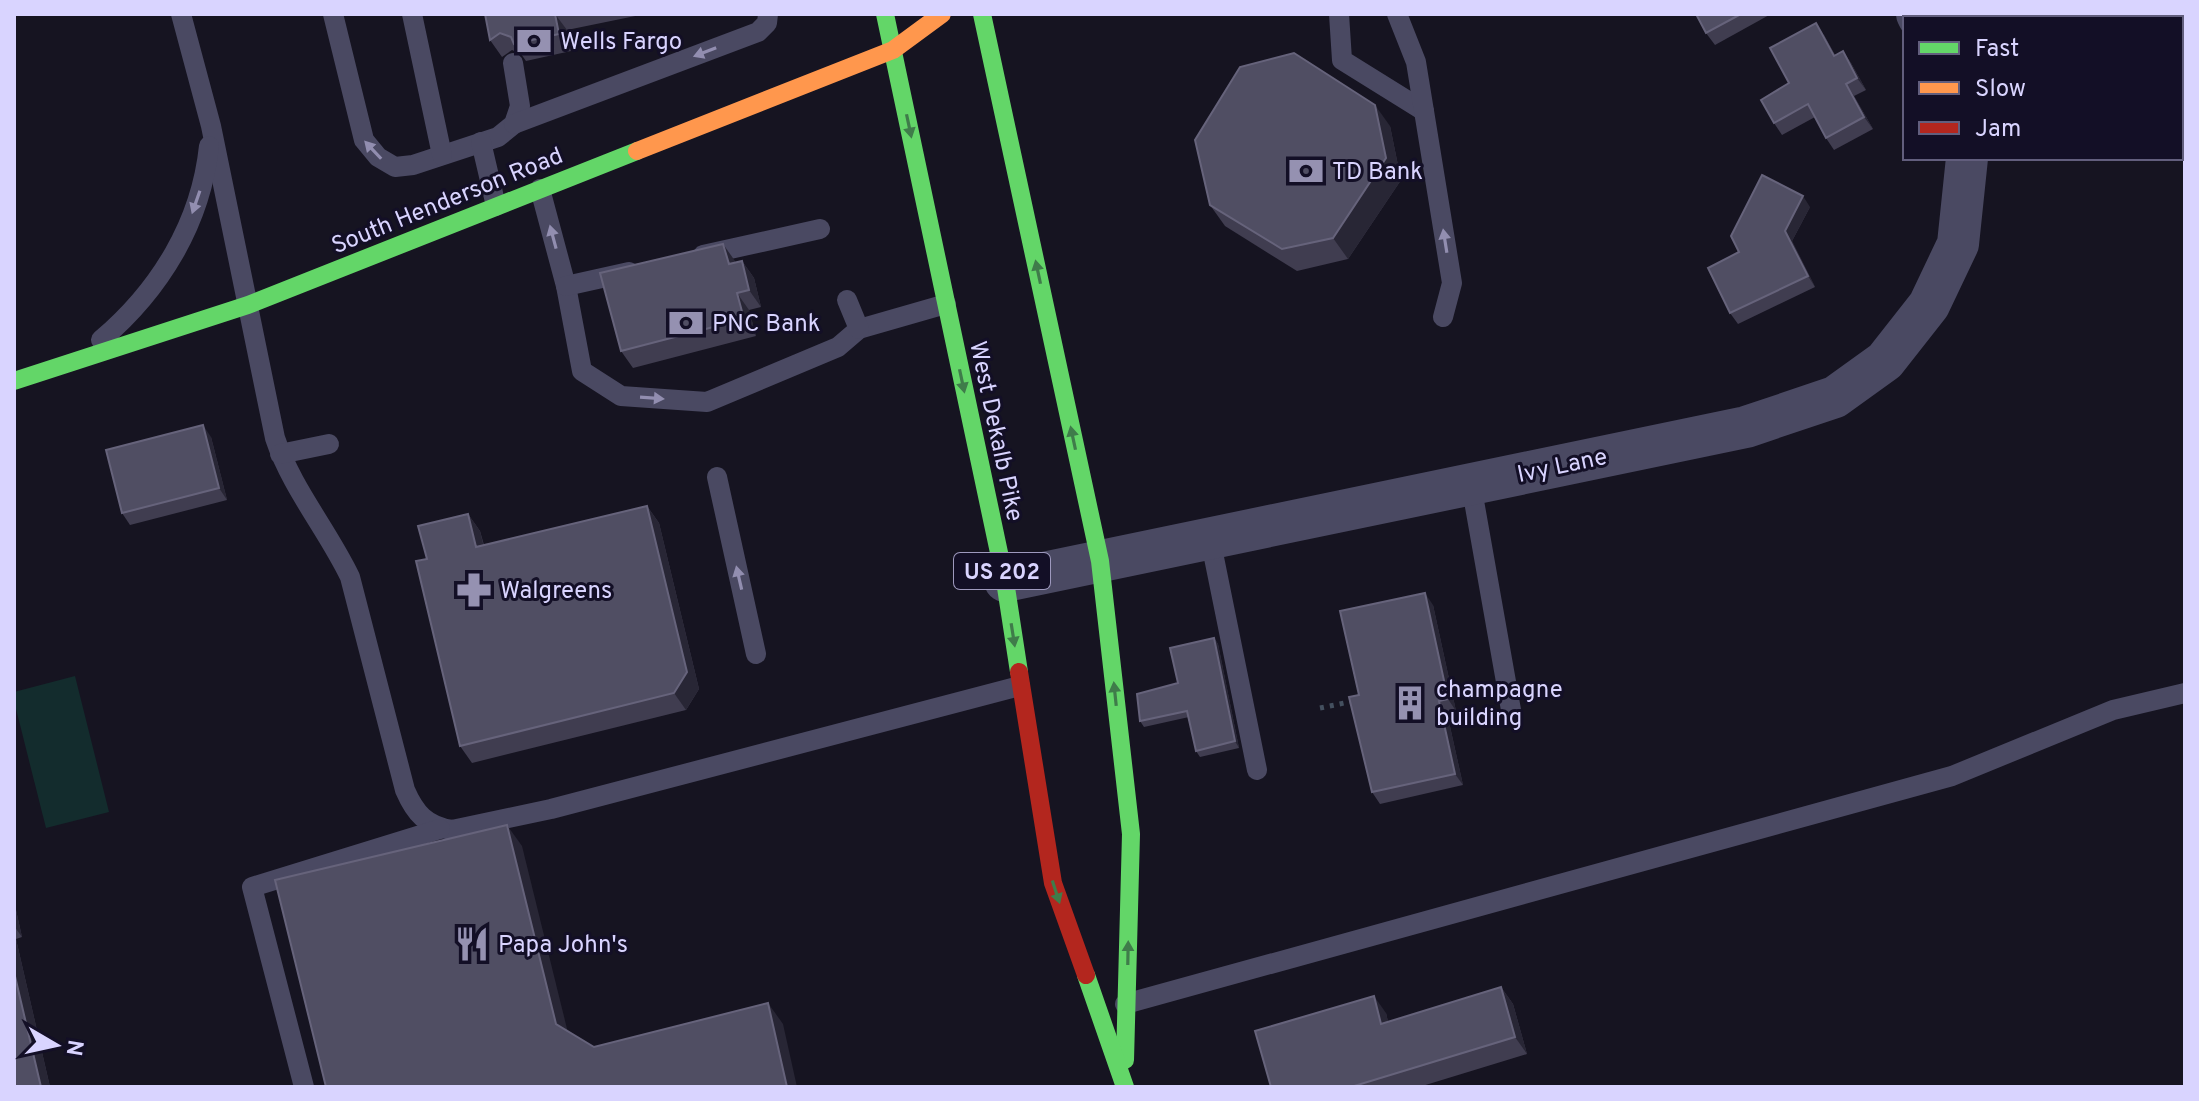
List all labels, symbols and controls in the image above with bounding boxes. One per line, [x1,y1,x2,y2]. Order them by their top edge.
legend [1903,16,2183,160]
bank icon: Wells Fargo [515,22,553,60]
place label: Wells Fargo [560,28,682,58]
text: Fast [1975,35,2019,65]
one-way arrow [693,46,717,59]
text: Slow [1975,75,2026,105]
one-way arrow [903,114,916,139]
text: Jam [1975,115,2021,145]
one-way arrow [365,141,383,160]
street label: South Henderson Road [328,142,568,262]
bank icon: TD Bank [1287,152,1325,190]
place label: TD Bank [1332,158,1423,188]
one-way arrow [190,190,202,214]
one-way arrow [547,225,559,250]
one-way arrow [1439,228,1451,253]
one-way arrow [1031,259,1043,284]
bank icon: PNC Bank [667,304,705,342]
place label: PNC Bank [712,310,820,340]
street label: West Dekalb Pike [961,339,1029,524]
one-way arrow [956,368,969,393]
one-way arrow [640,392,665,405]
one-way arrow [1066,425,1079,450]
street label: Ivy Lane [1515,443,1610,491]
road number: US 202 [954,553,1050,589]
one-way arrow [732,565,745,590]
pharmacy icon: Walgreens [455,571,493,609]
place label: Walgreens [500,577,612,607]
one-way arrow [1007,623,1020,648]
place label: champagne building [1436,676,1563,734]
one-way arrow [1109,681,1122,706]
building icon: champagne building [1391,684,1429,722]
one-way arrow [1050,880,1063,904]
restaurant icon: Papa John's [453,925,491,963]
place label: Papa John's [498,931,628,961]
one-way arrow [1122,940,1134,965]
north arrow [16,1005,96,1085]
text: N [59,1038,88,1058]

